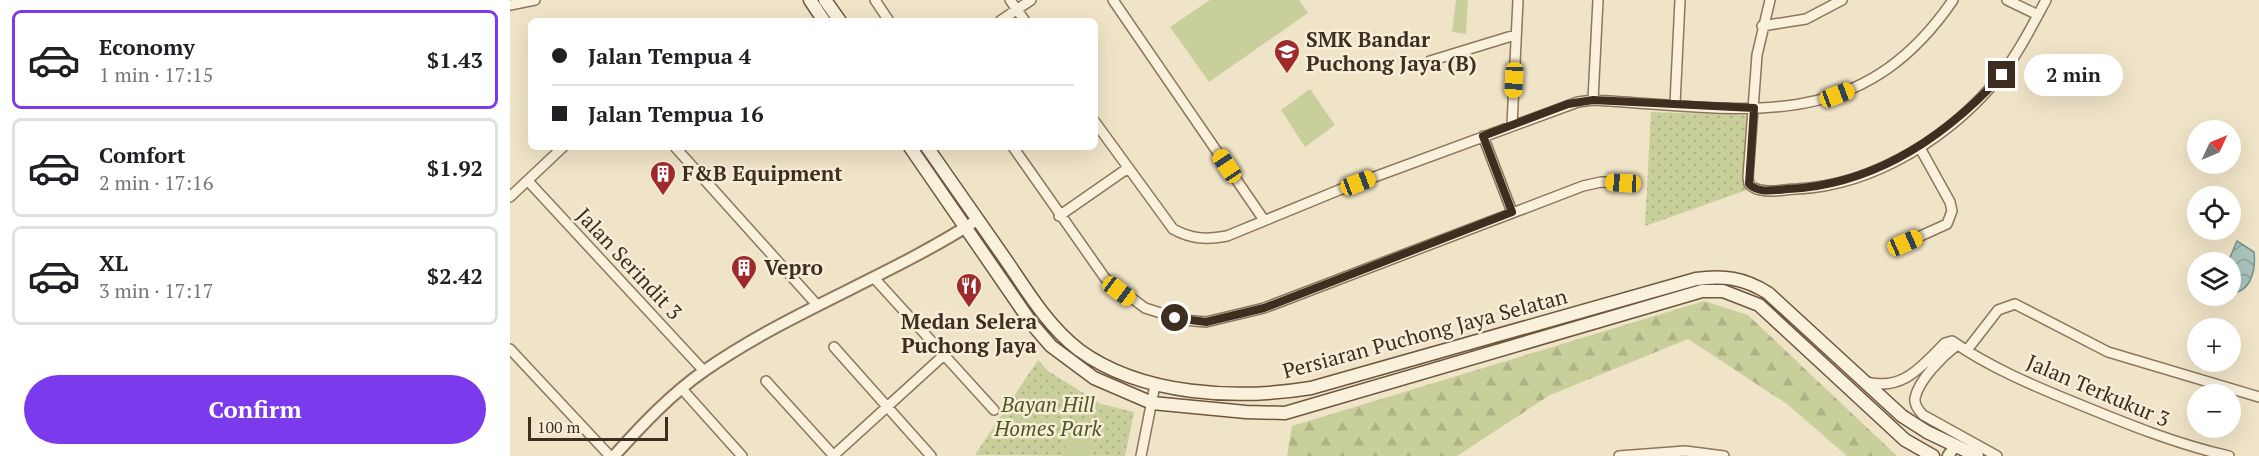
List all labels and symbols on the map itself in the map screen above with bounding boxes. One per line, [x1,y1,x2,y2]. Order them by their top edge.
place label: SMK Bandar Puchong Jaya (B) [1306,25,1477,77]
school or university icon: SMK Bandar Puchong Jaya (B) [1272,37,1302,75]
callout: 2 min [2023,54,2122,96]
route end [1988,61,2015,88]
car [1504,62,1524,98]
car [1817,80,1857,110]
north arrow [2187,120,2241,174]
car [1209,146,1245,186]
building icon: F&B Equipment [648,159,678,197]
place label: F&B Equipment [682,159,843,187]
car [1338,168,1378,198]
car [1605,173,1641,193]
street label: Jalan Serindit 3 [571,201,689,325]
car [1885,227,1925,259]
building icon: Vepro [729,253,759,291]
place label: Vepro [764,253,823,281]
restaurant icon: Medan Selera Puchong Jaya [954,271,984,309]
car [1099,273,1139,309]
street label: Persiaran Puchong Jaya Selatan [1279,281,1571,385]
route start [1161,304,1188,331]
place label: Medan Selera Puchong Jaya [901,307,1037,359]
street label: Jalan Terkukur 3 [2023,347,2174,433]
park label: Bayan Hill Homes Park [993,390,1103,442]
scale bar [528,414,668,442]

